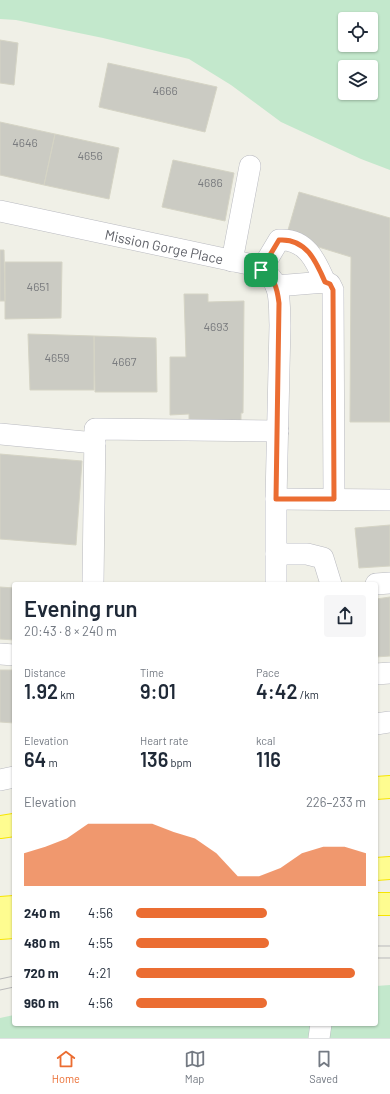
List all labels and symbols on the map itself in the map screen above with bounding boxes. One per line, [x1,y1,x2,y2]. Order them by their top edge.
house number: 4666 [152,83,178,97]
house number: 4646 [12,135,38,149]
house number: 4656 [77,148,103,162]
house number: 4686 [197,175,223,189]
street label: Mission Gorge Place [103,225,225,267]
pin [244,253,278,287]
house number: 4651 [27,279,49,293]
house number: 4693 [203,319,229,333]
house number: 4659 [44,350,70,364]
house number: 4667 [112,354,137,368]

